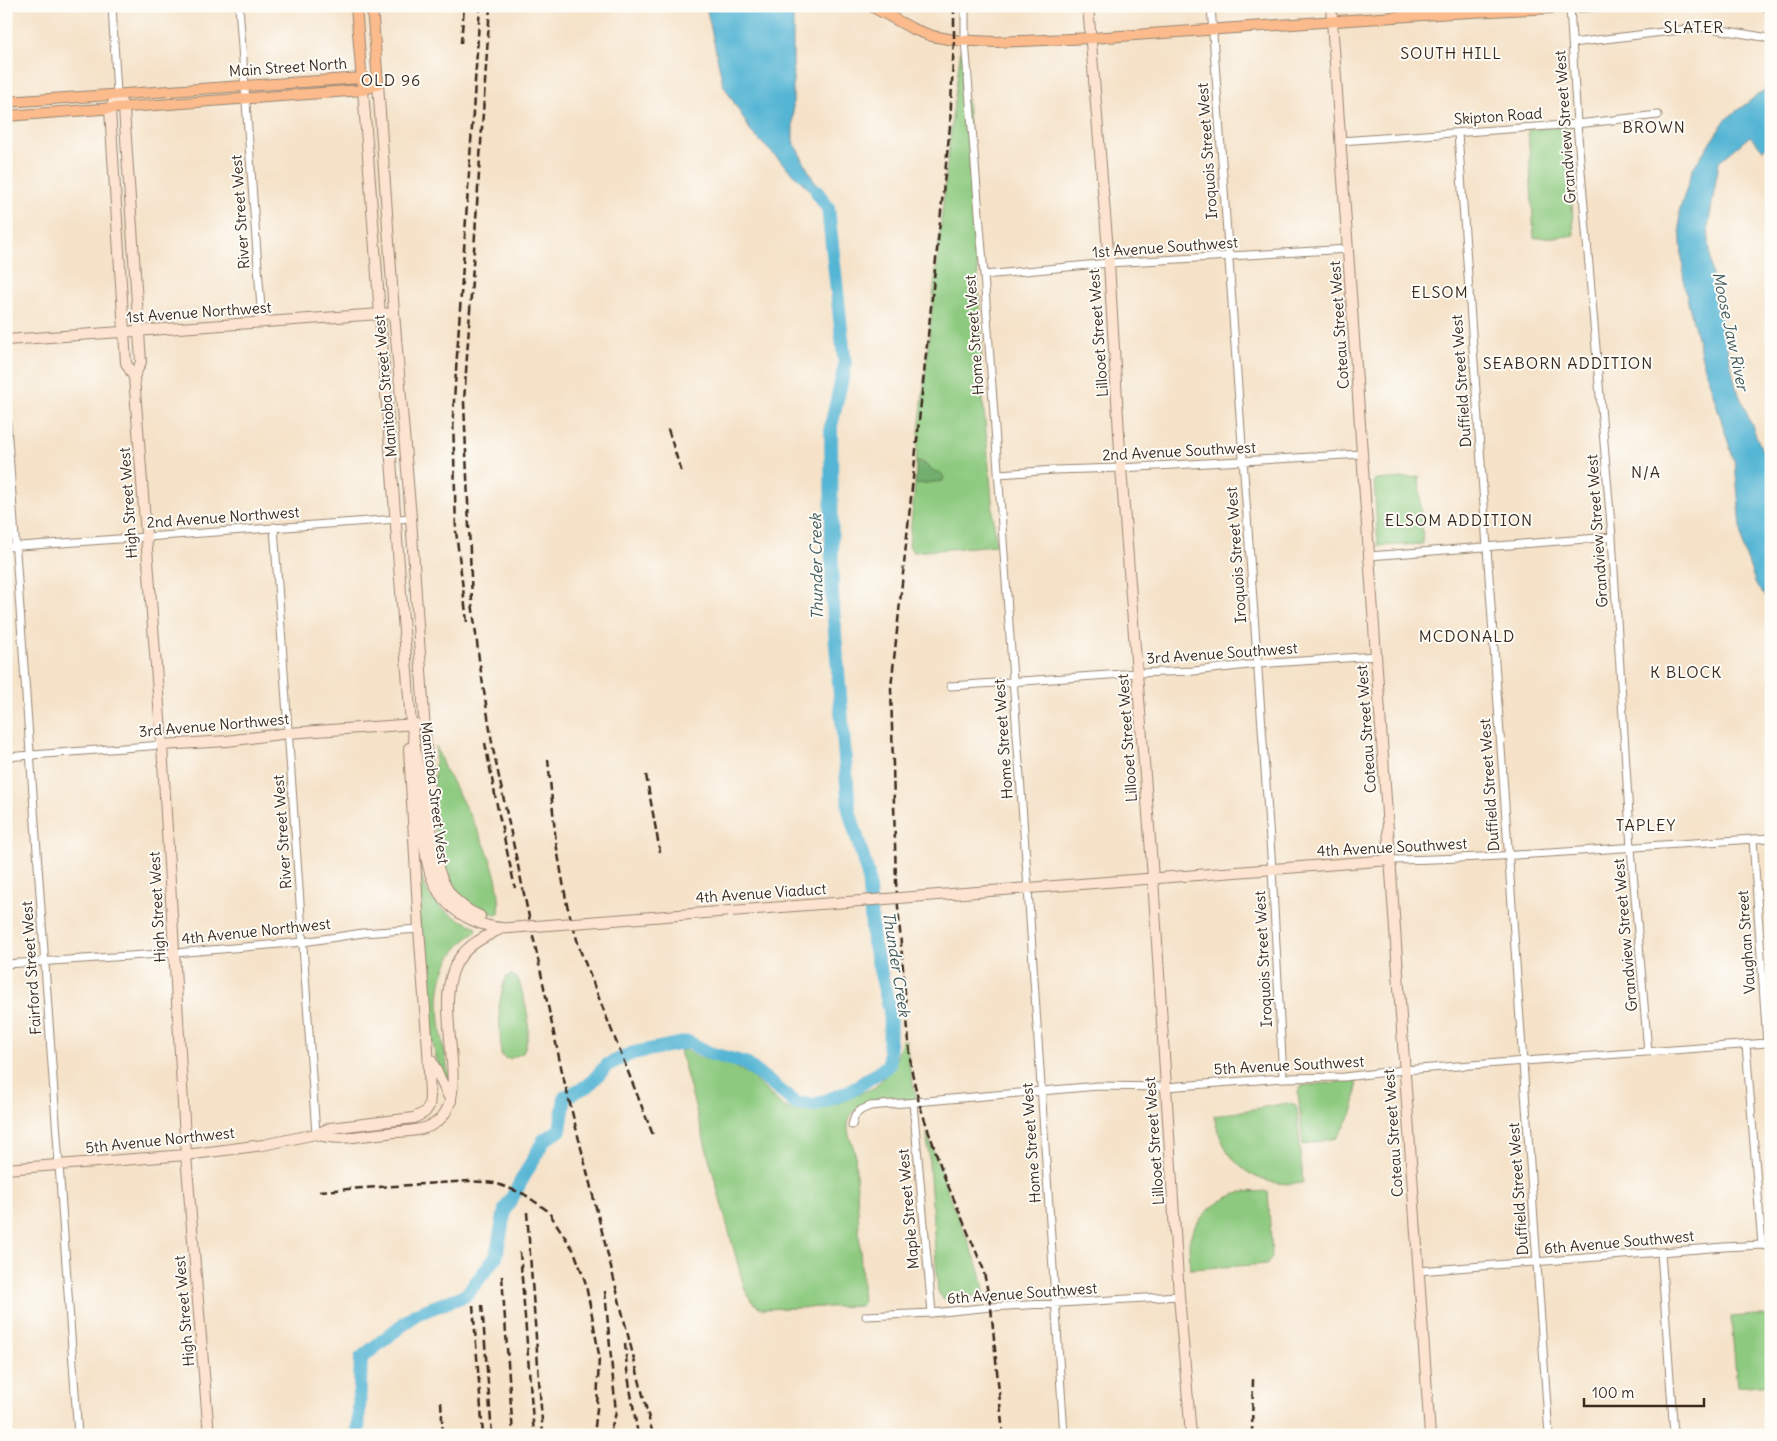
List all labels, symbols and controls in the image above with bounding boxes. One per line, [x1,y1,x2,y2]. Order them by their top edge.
district label: SLATER [1663,17,1725,37]
district label: SOUTH HILL [1400,43,1502,63]
street label: Grandview Street West [1550,50,1580,204]
street label: Main Street North [228,53,348,81]
district label: OLD 96 [361,70,421,90]
street label: Iroquois Street West [1193,82,1221,220]
street label: Skipton Road [1453,103,1543,129]
district label: BROWN [1622,117,1686,137]
street label: River Street West [227,154,253,270]
street label: 1st Avenue Southwest [1091,232,1239,262]
street label: Coteau Street West [1325,260,1353,390]
street label: Lillooet Street West [1084,268,1112,398]
water label: Moose Jaw River [1709,270,1754,395]
street label: Home Street West [960,274,988,396]
district label: ELSOM [1411,282,1469,302]
street label: 1st Avenue Northwest [126,297,272,327]
street label: Manitoba Street West [369,314,401,458]
street label: Duffield Street West [1447,314,1475,448]
district label: SEABORN ADDITION [1483,353,1653,373]
street label: 2nd Avenue Southwest [1102,437,1256,465]
street label: High Street West [115,447,141,559]
street label: Grandview Street West [1582,454,1612,608]
district label: N/A [1631,462,1661,482]
street label: Iroquois Street West [1222,486,1250,624]
street label: 2nd Avenue Northwest [146,502,300,532]
district label: ELSOM ADDITION [1385,510,1533,530]
water label: Thunder Creek [805,512,827,620]
district label: MCDONALD [1419,626,1515,646]
street label: 3rd Avenue Southwest [1146,638,1298,668]
district label: K BLOCK [1650,662,1722,682]
street label: Coteau Street West [1352,664,1380,794]
street label: Lillooet Street West [1113,673,1141,803]
street label: Home Street West [989,678,1017,800]
street label: 3rd Avenue Northwest [138,709,290,741]
street label: Duffield Street West [1475,718,1503,852]
street label: Manitoba Street West [417,721,453,865]
street label: River Street West [269,774,295,890]
district label: TAPLEY [1616,815,1676,835]
street label: 4th Avenue Southwest [1316,834,1468,860]
street label: High Street West [145,851,169,963]
street label: Grandview Street West [1609,858,1641,1012]
street label: 4th Avenue Viaduct [695,879,827,907]
street label: Iroquois Street West [1250,890,1276,1028]
street label: Vaughan Street [1733,890,1759,994]
street label: Fairford Street West [17,901,45,1035]
water label: Thunder Creek [879,910,915,1020]
street label: 4th Avenue Northwest [180,914,332,948]
street label: 5th Avenue Southwest [1213,1052,1365,1078]
street label: Coteau Street West [1379,1068,1407,1198]
street label: Lillooet Street West [1140,1076,1168,1206]
street label: Home Street West [1017,1082,1045,1204]
street label: Duffield Street West [1504,1122,1532,1256]
street label: 5th Avenue Northwest [84,1123,236,1157]
street label: Maple Street West [893,1148,923,1270]
street label: 6th Avenue Southwest [1543,1226,1695,1258]
street label: High Street West [170,1255,198,1367]
street label: 6th Avenue Southwest [946,1278,1098,1308]
scale bar [1584,1376,1704,1408]
text: 100 m [1592,1383,1634,1402]

